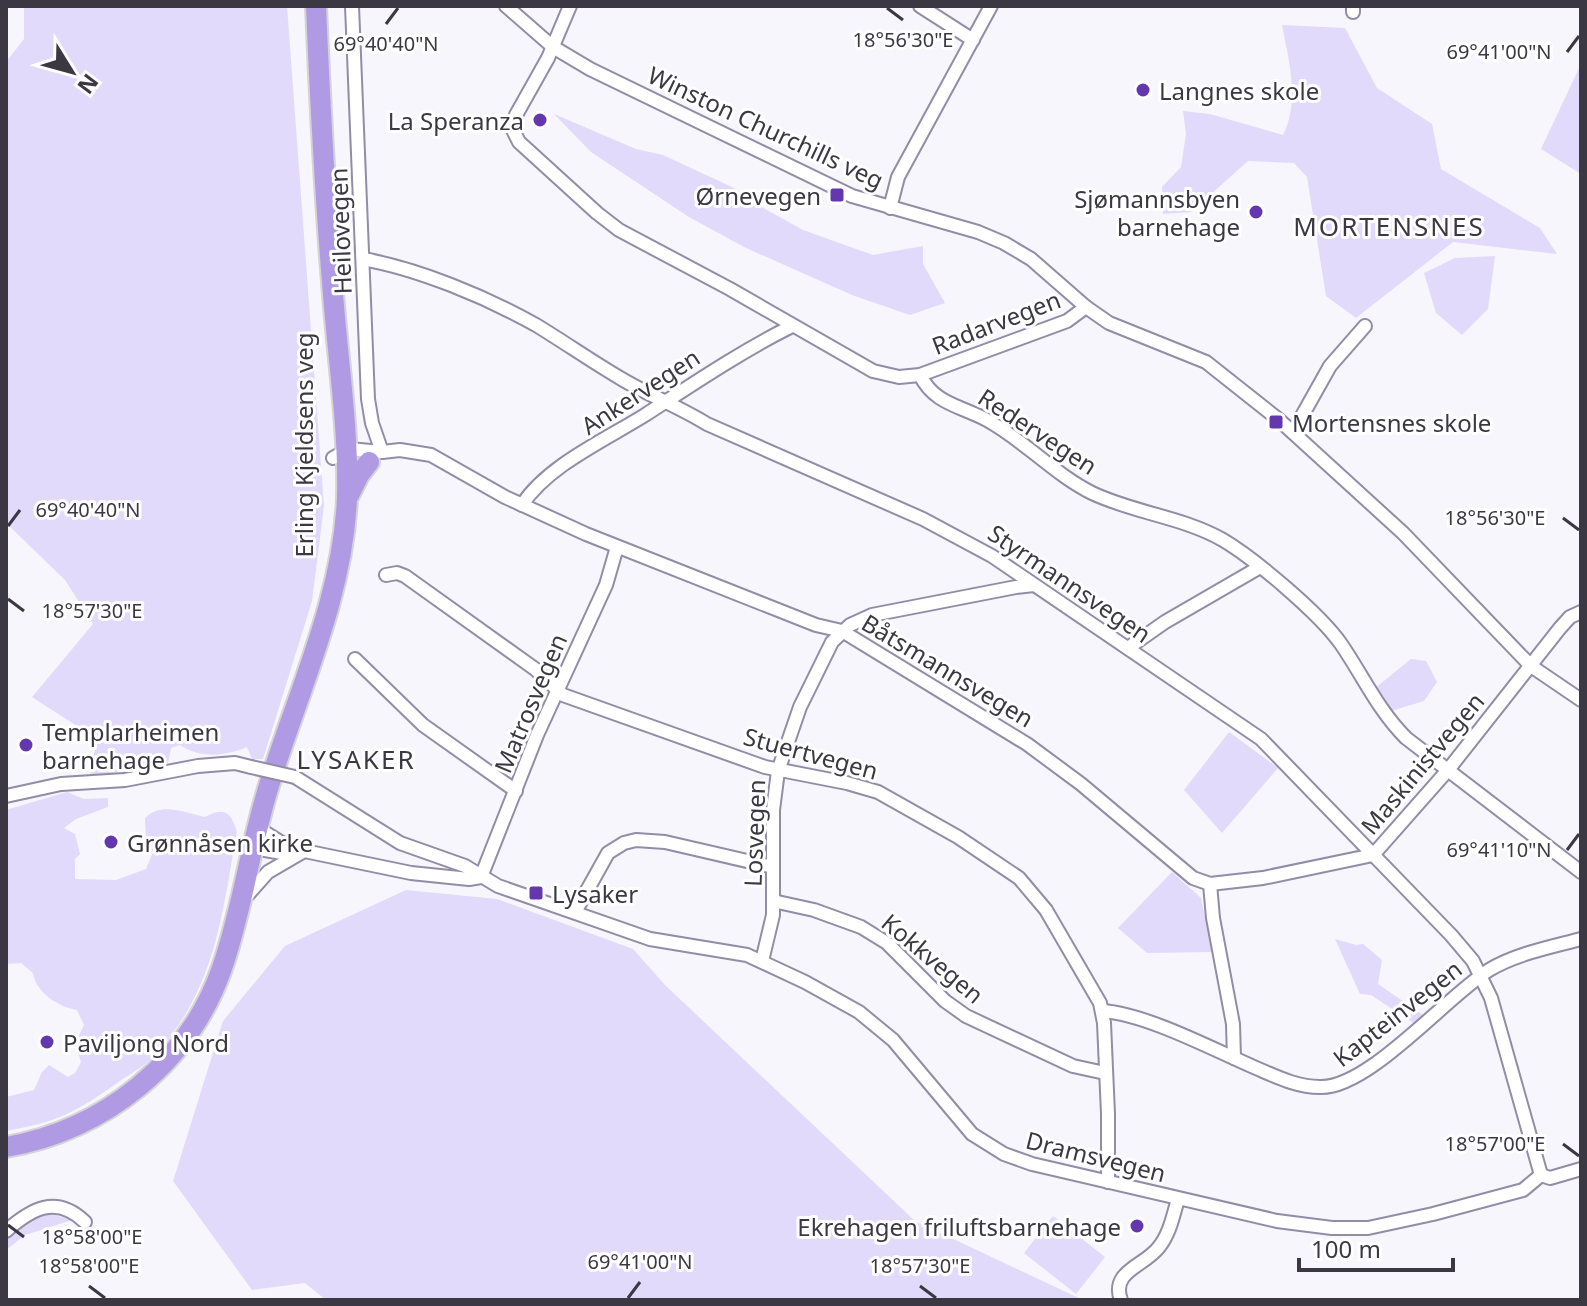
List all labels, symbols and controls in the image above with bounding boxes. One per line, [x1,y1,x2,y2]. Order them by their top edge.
text: 18°56'30"E [853,26,953,53]
text: 69°40'40"N [333,30,439,57]
north arrow [32,32,112,112]
text: 69°41'00"N [1446,38,1552,65]
street label: Winston Churchills veg [643,58,889,196]
text: N [71,68,106,101]
place label: Langnes skole [1159,74,1319,107]
marker: Langnes skole [1134,81,1152,99]
place label: La Speranza [388,104,524,137]
marker: La Speranza [531,111,549,129]
street label: Heilovegen [321,167,359,295]
place label: Ørnevegen [696,179,821,212]
place label: Sjømannsbyen barnehage [1074,182,1240,243]
marker: Ørnevegen [828,186,846,204]
marker: Sjømannsbyen barnehage [1247,203,1265,221]
district label: MORTENSNES [1293,208,1485,244]
street label: Radarvegen [927,282,1065,362]
street label: Erling Kjeldsens veg [287,332,320,558]
street label: Ankervegen [574,340,706,442]
street label: Redervegen [972,380,1104,482]
place label: Mortensnes skole [1292,406,1491,439]
marker: Mortensnes skole [1267,413,1285,431]
text: 69°40'40"N [35,496,141,523]
text: 18°56'30"E [1445,504,1545,531]
street label: Styrmannsvegen [982,516,1158,650]
text: 18°57'30"E [42,597,142,624]
street label: Båtsmannsvegen [856,606,1040,734]
street label: Matrosvegen [486,628,574,778]
street label: Maskinistvegen [1353,685,1491,841]
place label: Templarheimen barnehage [42,715,219,776]
street label: Stuertvegen [740,719,882,787]
marker: Templarheimen barnehage [17,736,35,754]
district label: LYSAKER [296,741,416,777]
street label: Losvegen [736,779,772,887]
place label: Grønnåsen kirke [127,826,313,859]
marker: Grønnåsen kirke [102,833,120,851]
text: 69°41'10"N [1446,836,1552,863]
place label: Lysaker [552,877,638,910]
marker: Lysaker [527,884,545,902]
street label: Kokkvegen [875,906,991,1010]
street label: Kapteinvegen [1326,952,1468,1074]
place label: Paviljong Nord [63,1026,229,1059]
marker: Paviljong Nord [38,1033,56,1051]
street label: Dramsvegen [1023,1123,1169,1189]
text: 18°57'00"E [1445,1130,1545,1157]
place label: Ekrehagen friluftsbarnehage [797,1210,1121,1243]
marker: Ekrehagen friluftsbarnehage [1128,1217,1146,1235]
scale bar [1299,1222,1453,1272]
text: 18°58'00"E [42,1223,142,1250]
text: 100 m [1311,1232,1381,1265]
text: 69°41'00"N [587,1248,693,1275]
text: 18°58'00"E [39,1252,139,1279]
text: 18°57'30"E [870,1252,970,1279]

